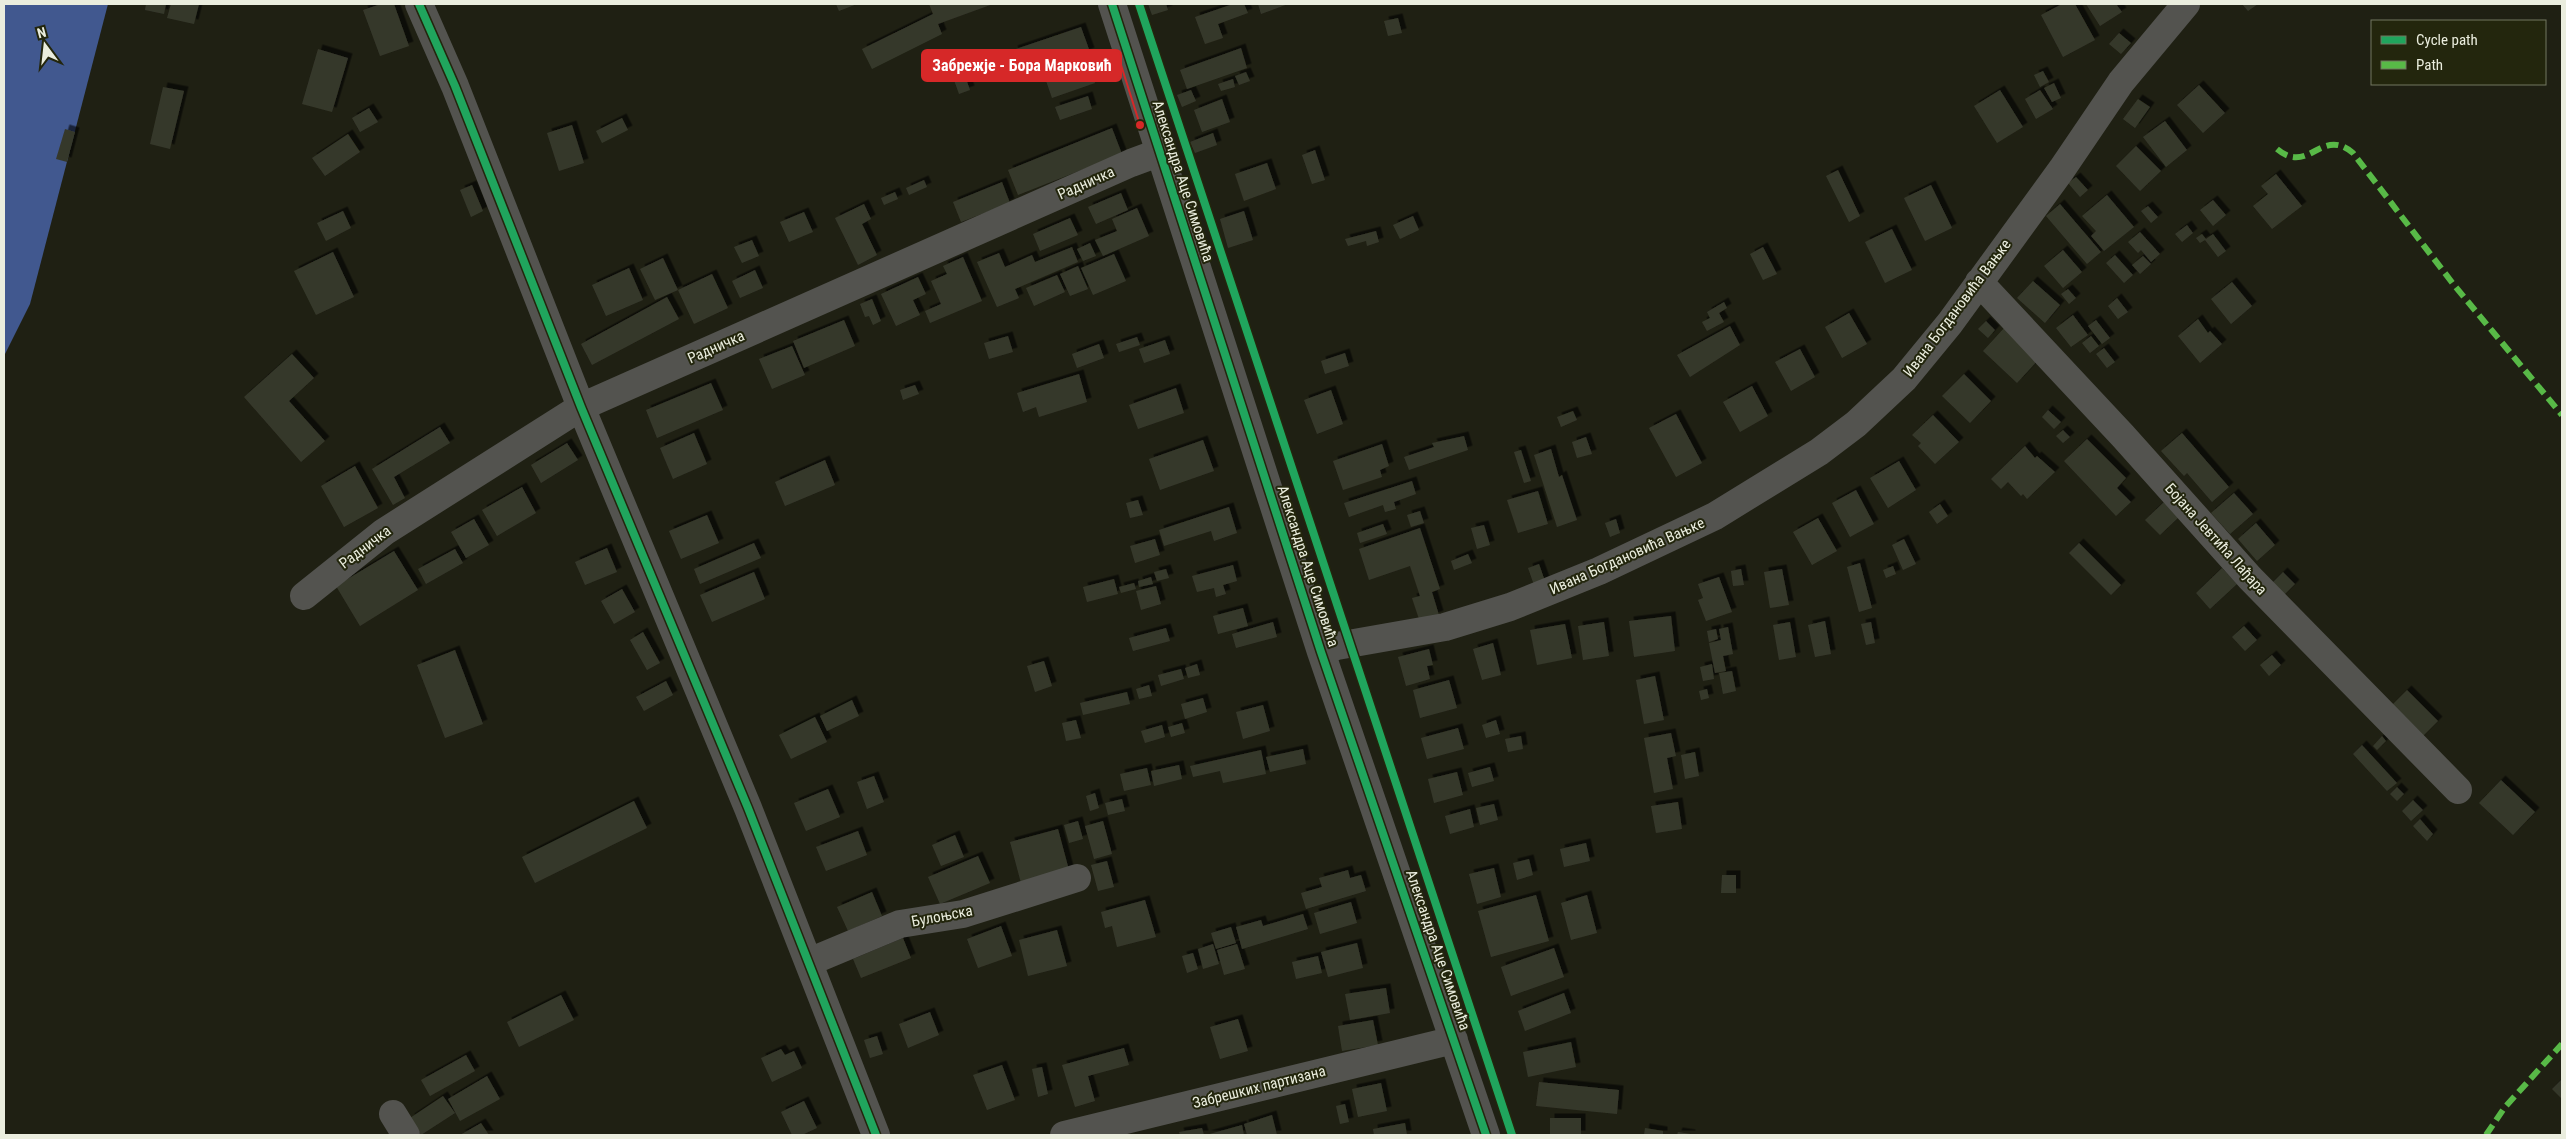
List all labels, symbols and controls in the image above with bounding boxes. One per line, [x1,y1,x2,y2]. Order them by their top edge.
north arrow [20,20,70,70]
legend [2371,20,2546,85]
text: N [35,24,48,41]
text: Cycle path [2416,31,2478,49]
callout: Забрежје - Бора Марковић [922,50,1121,81]
text: Забрежје - Бора Марковић [932,56,1112,75]
text: Path [2416,56,2443,74]
street label: Александра Аце Симовића [1148,98,1218,264]
street label: Радничка [1055,163,1117,203]
street label: Ивана Богдановића Вањке [1899,236,2015,380]
street label: Радничка [685,327,747,367]
street label: Бојана Јевтића Лађара [2161,480,2271,598]
street label: Александра Аце Симовића [1273,483,1343,649]
street label: Ивана Богдановића Вањке [1547,514,1707,598]
street label: Радничка [335,522,395,572]
street label: Александра Аце Симовића [1402,867,1474,1033]
street label: Булоњска [910,901,974,931]
street label: Забрешких партизана [1191,1062,1327,1112]

